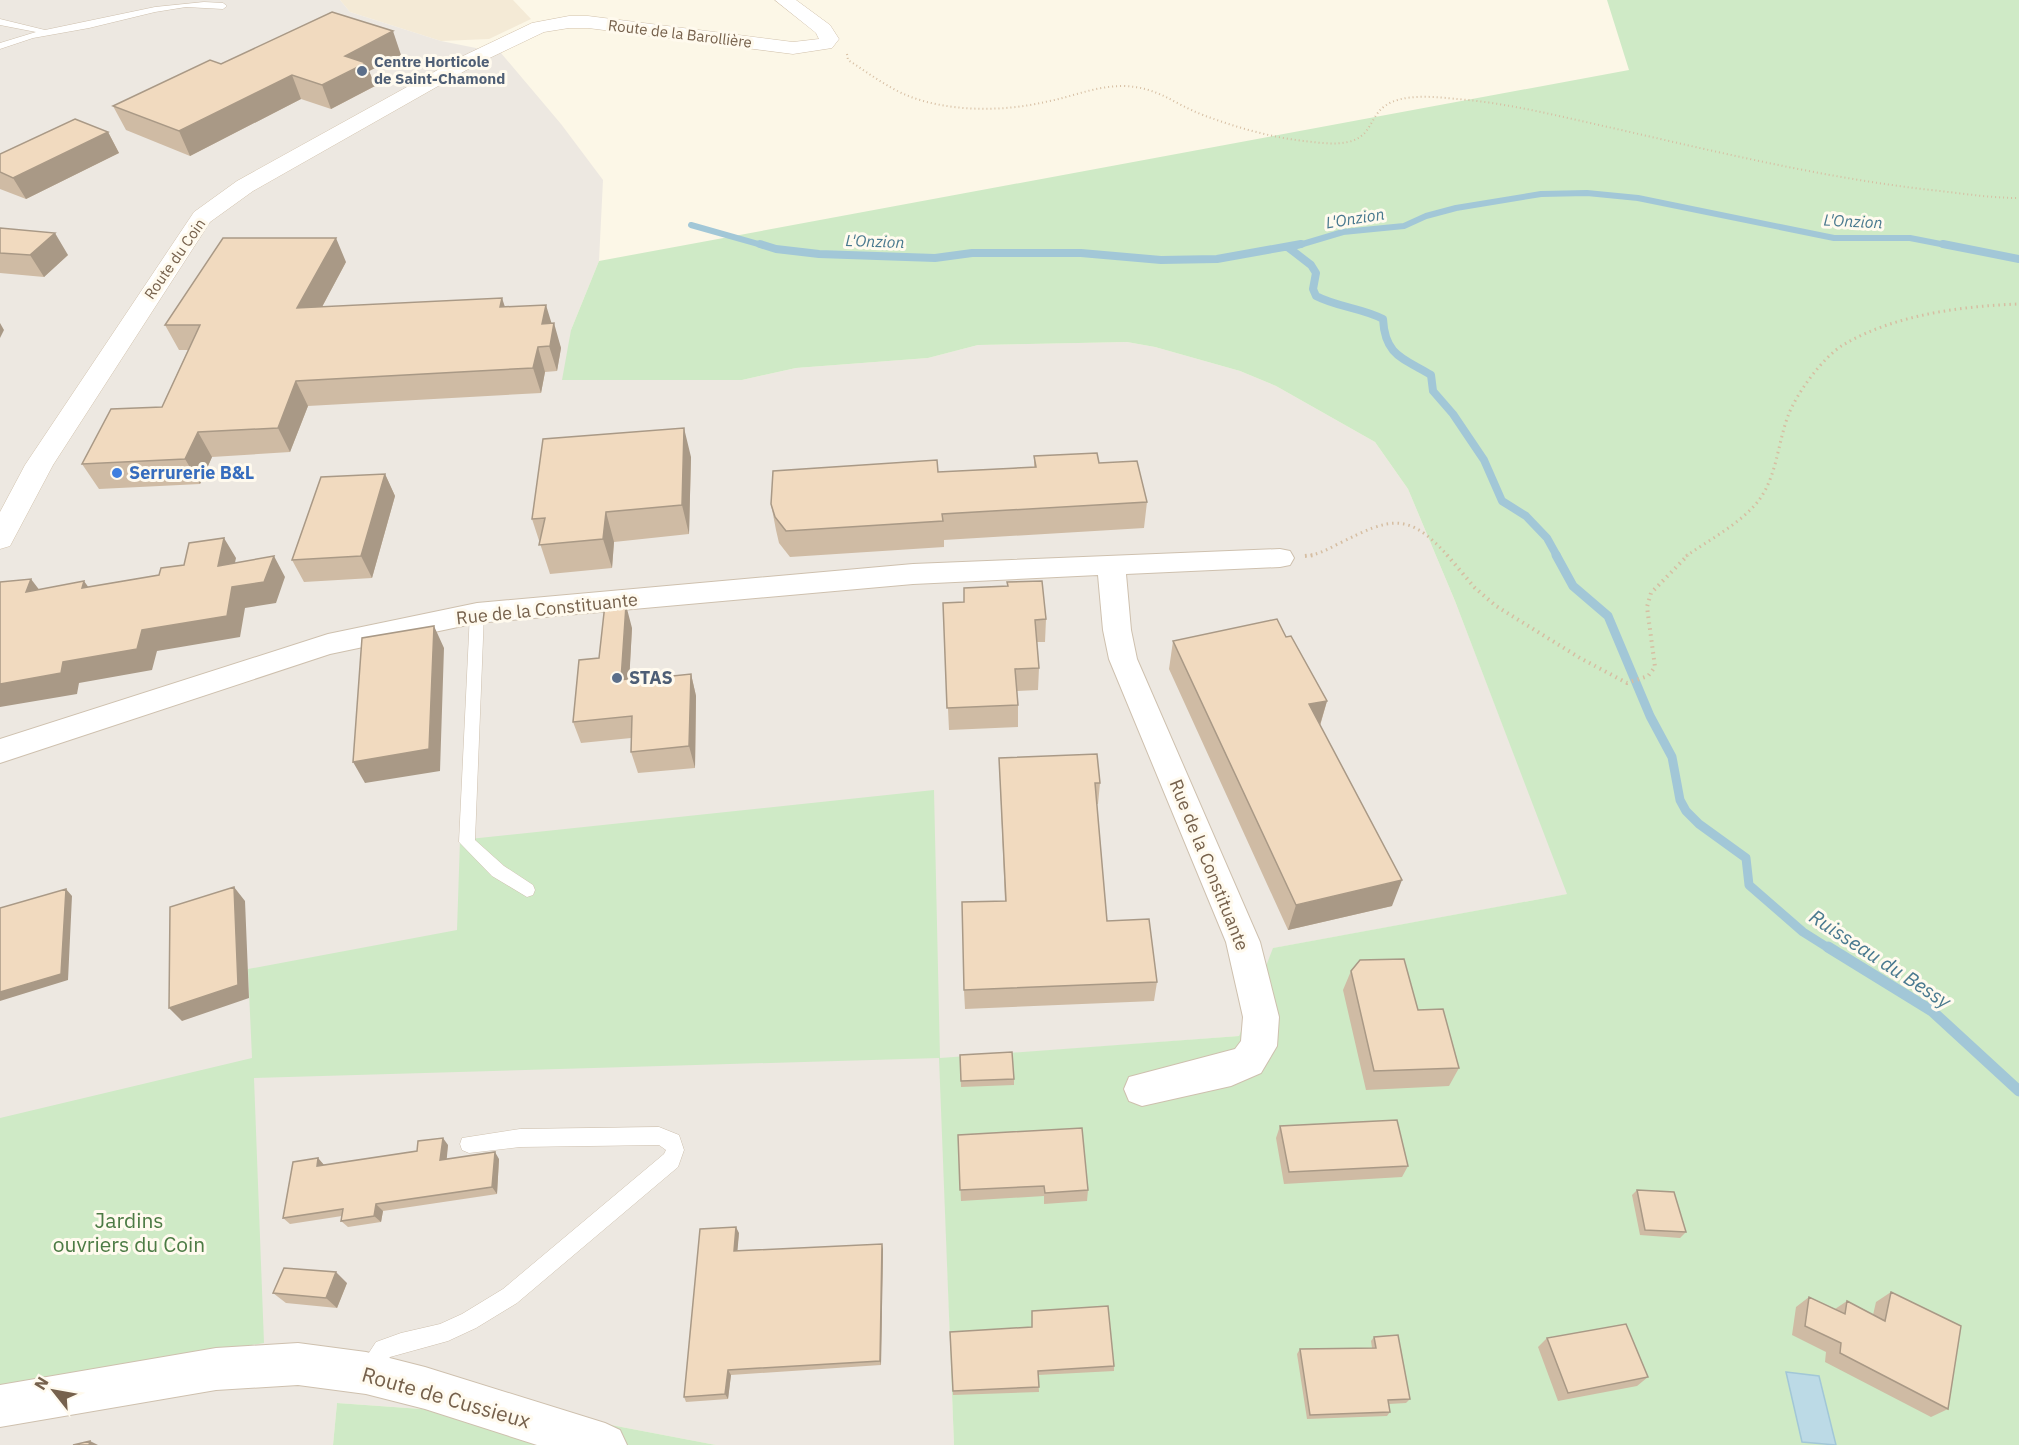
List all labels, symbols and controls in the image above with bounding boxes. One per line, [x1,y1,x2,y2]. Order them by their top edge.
street label: Route de la Barollière [607,15,753,52]
place label: Centre Horticole de Saint-Chamond [374,52,505,88]
marker: Centre Horticole de Saint-Chamond [355,64,369,78]
water label: L'Onzion [1324,203,1386,233]
water label: L'Onzion [1823,209,1883,233]
street label: Route du Coin [140,215,209,303]
water label: L'Onzion [845,230,905,252]
place label: Serrurerie B&L [129,461,254,484]
marker: Serrurerie B&L [110,466,124,480]
street label: Rue de la Constituante [455,588,639,629]
place label: STAS [629,666,673,689]
marker: STAS [610,671,624,685]
street label: Rue de la Constituante [1165,776,1254,954]
water label: Ruisseau du Bessy [1804,903,1957,1015]
park label: Jardins ouvriers du Coin [53,1206,205,1258]
street label: Route de Cussieux [359,1360,534,1435]
north arrow [24,1361,84,1421]
text: N [30,1373,53,1393]

